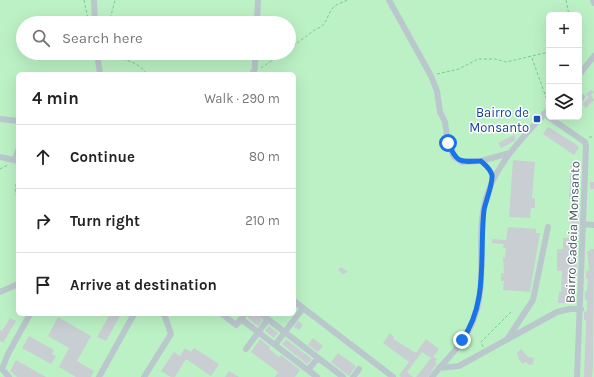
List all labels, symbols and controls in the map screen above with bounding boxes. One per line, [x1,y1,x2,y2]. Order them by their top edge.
map controls [546,12,582,120]
button: + [546,12,582,48]
search box [16,16,296,60]
icon: search [30,27,52,49]
text: Search here [62,29,143,47]
button: − [546,48,582,84]
button: layers [546,84,582,120]
text: 4 min [32,88,79,108]
text: Walk · 290 m [204,91,280,106]
place label: Bairro de Monsanto [469,105,529,135]
marker: Bairro de Monsanto [532,114,542,124]
route start [439,134,457,152]
icon: ahead [32,146,54,168]
text: Continue [70,148,135,166]
text: 80 m [249,149,280,164]
street label: Bairro Cadeia Monsanto [563,161,582,303]
icon: right [32,210,54,232]
text: Turn right [70,212,140,230]
text: 210 m [245,213,280,228]
icon: arrive [32,274,54,296]
text: Arrive at destination [70,276,217,294]
route end [453,331,471,349]

